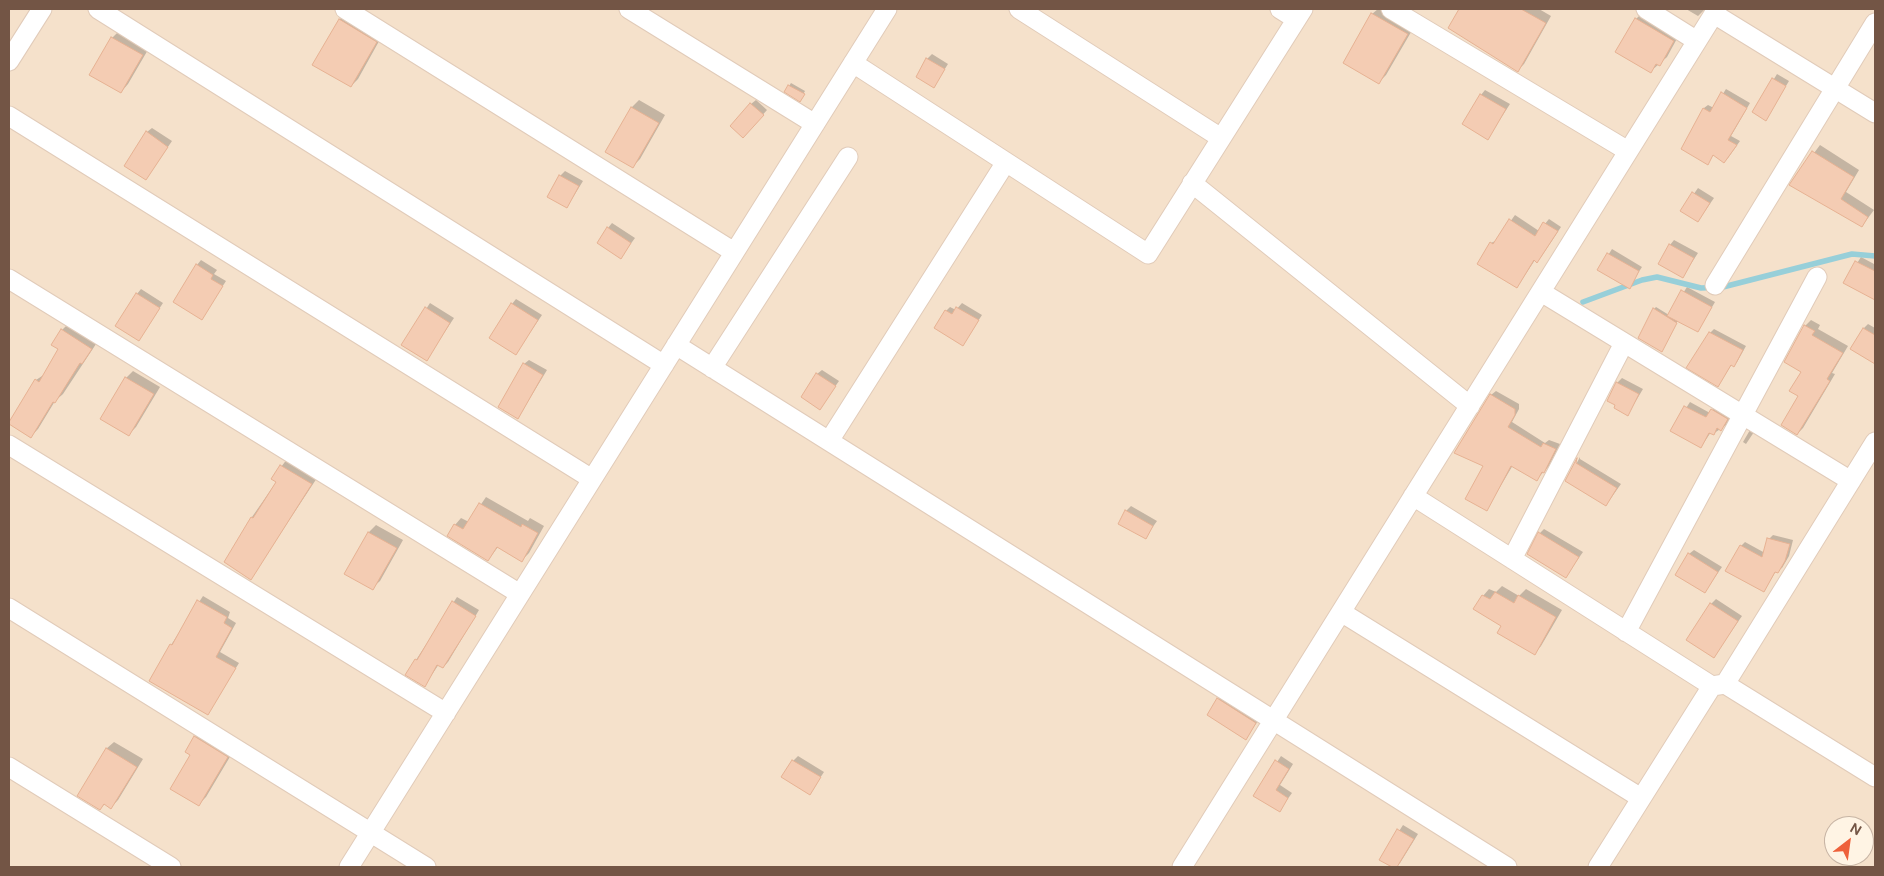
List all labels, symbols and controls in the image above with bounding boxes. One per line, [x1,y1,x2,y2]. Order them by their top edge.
north arrow [1824,816,1874,866]
text: N [1847,819,1865,839]

